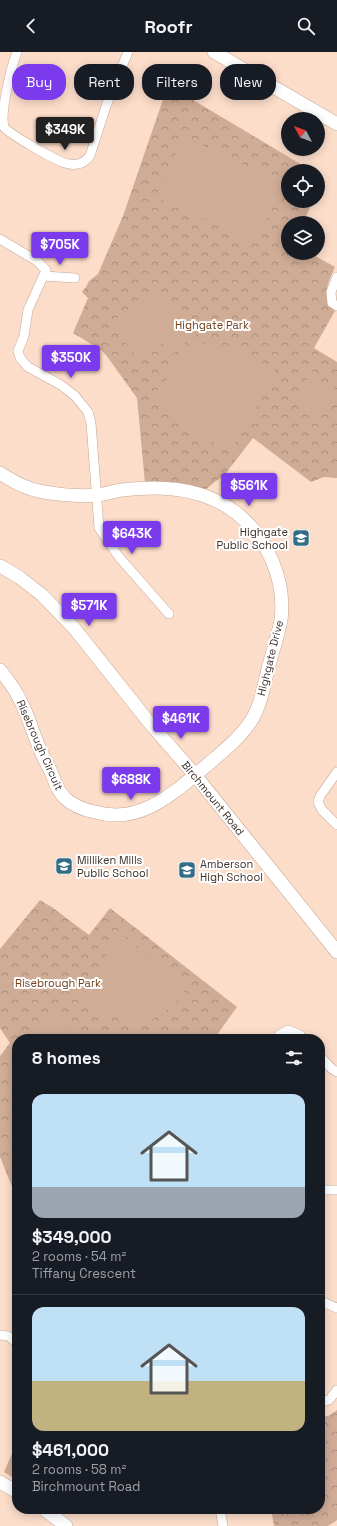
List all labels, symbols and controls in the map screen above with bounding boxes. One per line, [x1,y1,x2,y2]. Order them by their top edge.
icon: back [20,15,42,37]
text: Roofr [144,15,193,38]
icon: search [295,15,317,37]
chip: Buy [12,64,66,100]
chip: Rent [74,64,134,100]
chip: Filters [142,64,212,100]
chip: New [220,64,276,100]
north arrow [281,112,325,156]
map controls [281,112,325,260]
pin: $349K [37,117,93,151]
text: $349K [45,121,85,138]
button: locate [281,164,325,208]
button: layers [281,216,325,260]
pin: $705K [32,232,88,266]
text: $705K [40,236,80,253]
park label: Highgate Park [175,318,249,332]
pin: $350K [43,345,99,379]
text: $350K [51,349,91,366]
pin: $561K [221,473,277,507]
text: $561K [230,477,268,494]
pin: $643K [104,521,160,555]
text: $643K [112,525,152,542]
place label: Highgate Public School [216,525,288,552]
school or university icon: Highgate Public School [291,528,311,548]
pin: $571K [61,593,117,627]
text: $571K [71,597,107,614]
street label: Highgate Drive [254,619,286,697]
street label: Risebrough Circuit [14,697,66,793]
pin: $461K [153,706,209,740]
text: $461K [162,710,200,727]
street label: Birchmount Road [179,758,247,838]
pin: $688K [103,767,159,801]
text: $688K [111,771,151,788]
place label: Milliken Mills Public School [77,853,149,880]
school or university icon: Milliken Mills Public School [54,856,74,876]
place label: Amberson High School [200,857,263,884]
school or university icon: Amberson High School [177,860,197,880]
park label: Risebrough Park [15,976,101,990]
text: 8 homes [32,1047,101,1069]
icon: filters [283,1047,305,1069]
icon: home [133,1120,205,1192]
text: $349,000 [32,1226,112,1248]
text: 2 rooms · 54 m² [32,1248,126,1265]
text: Tiffany Crescent [32,1265,136,1282]
icon: home [133,1333,205,1405]
text: $461,000 [32,1439,109,1461]
text: 2 rooms · 58 m² [32,1461,126,1478]
text: Birchmount Road [32,1478,140,1495]

